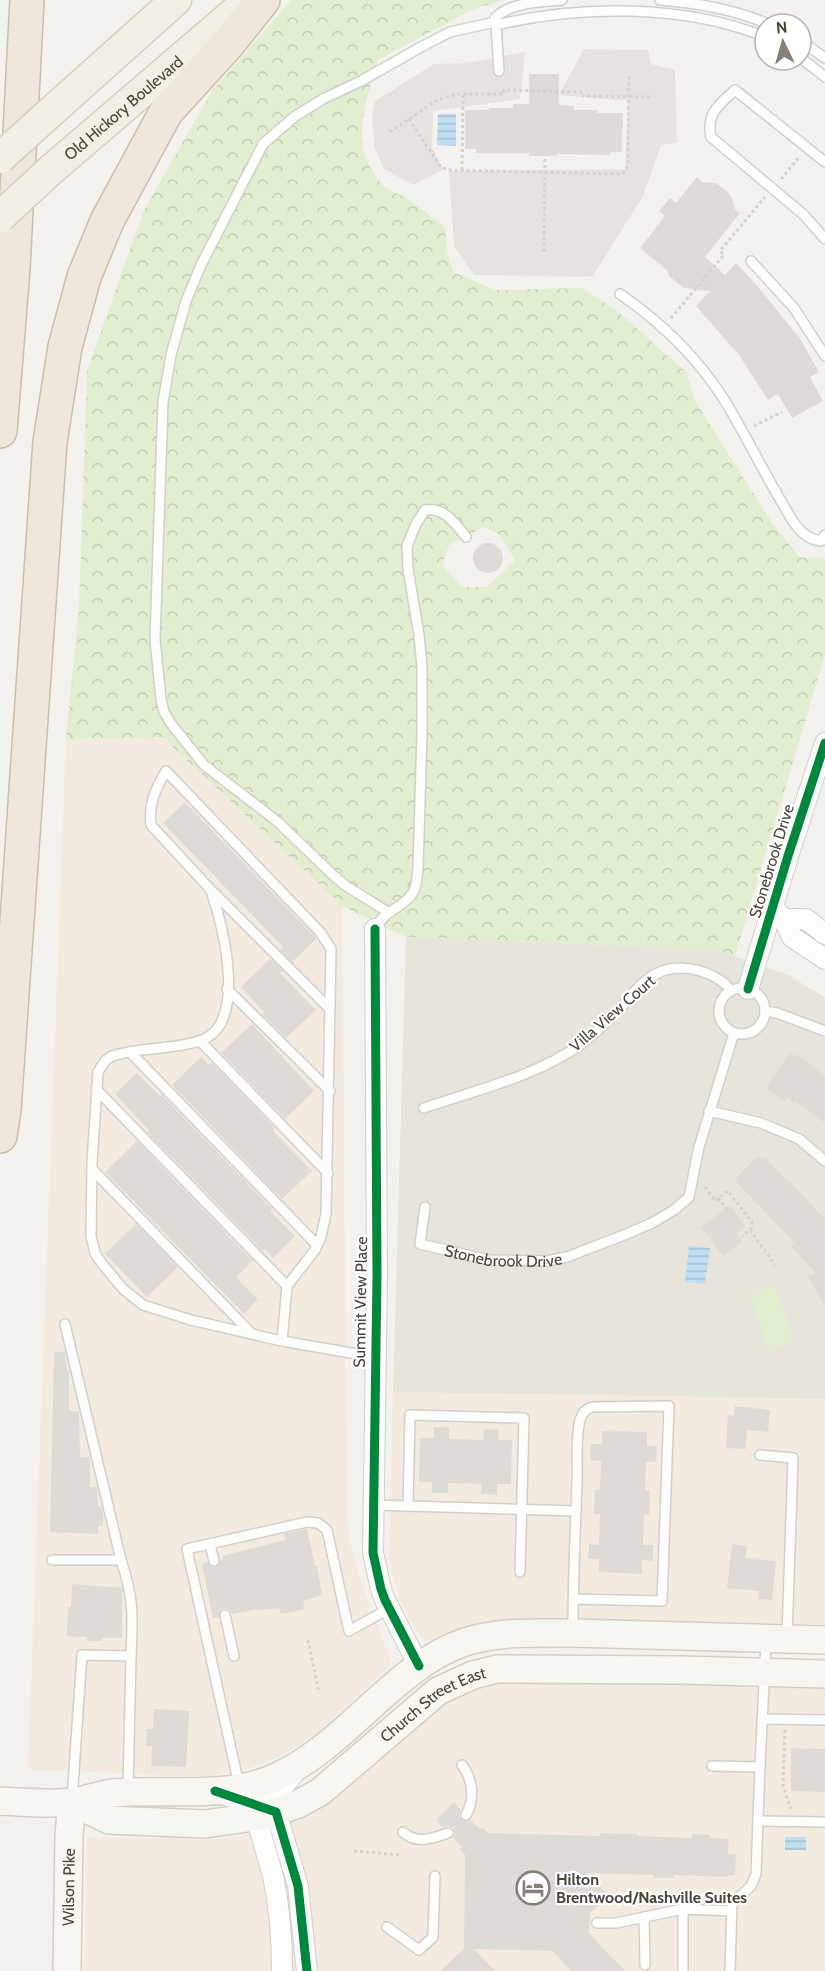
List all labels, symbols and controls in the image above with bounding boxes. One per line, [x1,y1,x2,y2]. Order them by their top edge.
north arrow [753,12,813,72]
text: N [775,18,788,38]
street label: Old Hickory Boulevard [60,52,187,164]
street label: Stonebrook Drive [745,802,798,921]
street label: Villa View Court [566,971,659,1056]
street label: Summit View Place [350,1236,371,1368]
street label: Stonebrook Drive [442,1241,564,1271]
street label: Church Street East [376,1663,488,1746]
street label: Wilson Pike [59,1848,79,1926]
hotel icon: Hilton Brentwood/Nashville Suites [515,1870,551,1906]
place label: Hilton Brentwood/Nashville Suites [556,1870,747,1907]

